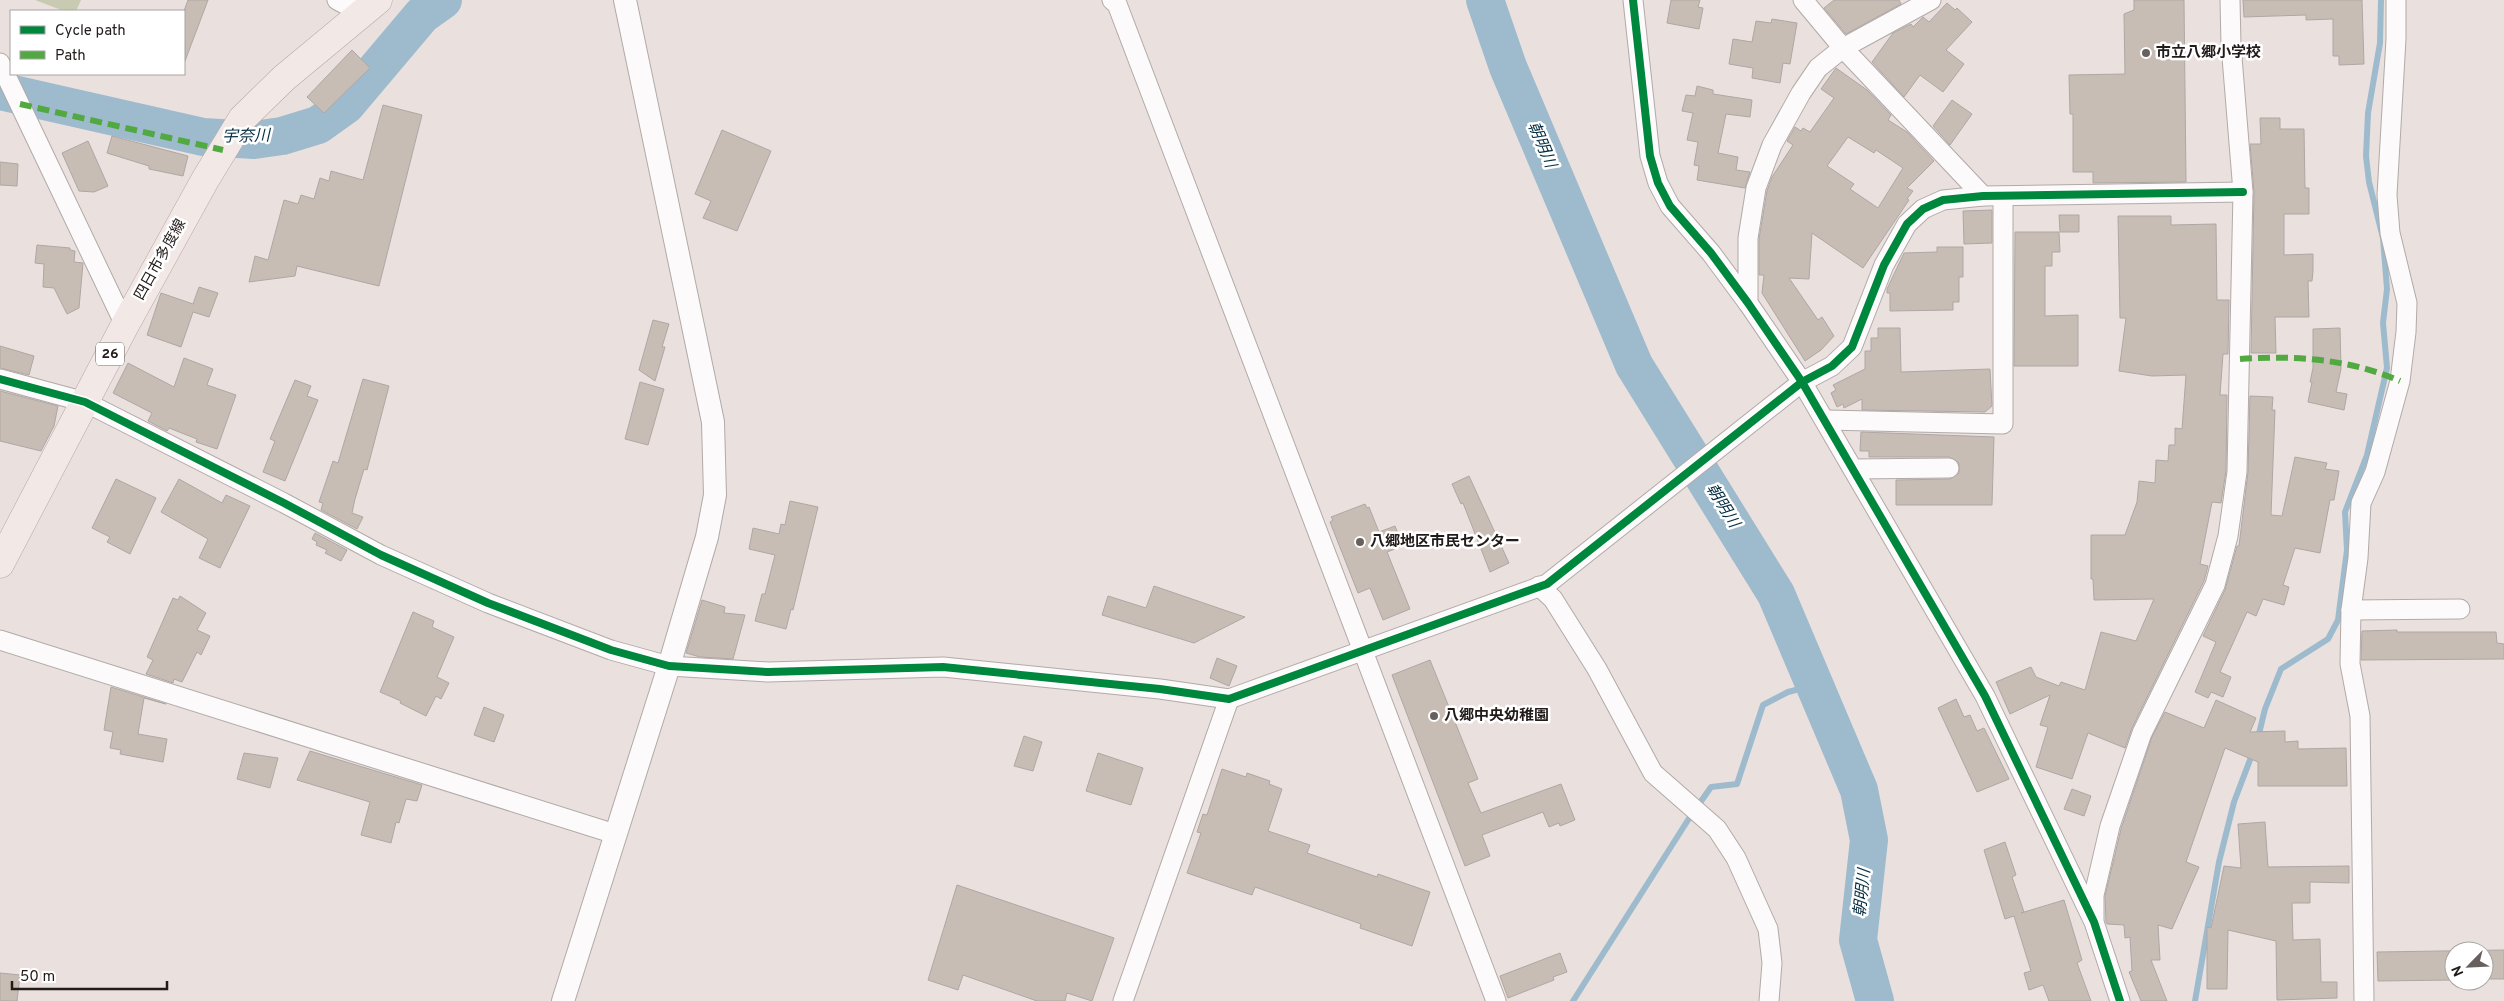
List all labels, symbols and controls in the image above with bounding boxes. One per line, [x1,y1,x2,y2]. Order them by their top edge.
legend [10,10,185,75]
text: Cycle path [55,22,126,41]
place label: 市立八郷小学校 [2156,44,2261,63]
text: Path [55,47,86,66]
marker: 市立八郷小学校 [2140,47,2152,59]
water label: 朝明川 [1522,119,1560,173]
water label: 宇奈川 [222,127,272,147]
street label: 四日市多度線 [131,216,191,304]
road number: 26 [96,342,124,366]
water label: 朝明川 [1701,480,1744,533]
place label: 八郷地区市民センター [1370,533,1520,552]
marker: 八郷地区市民センター [1354,536,1366,548]
place label: 八郷中央幼稚園 [1444,707,1549,726]
marker: 八郷中央幼稚園 [1428,710,1440,722]
water label: 朝明川 [1851,866,1876,918]
north arrow [2444,941,2494,991]
scale bar [12,958,168,990]
text: N [2449,963,2468,979]
text: 50 m [20,968,55,987]

